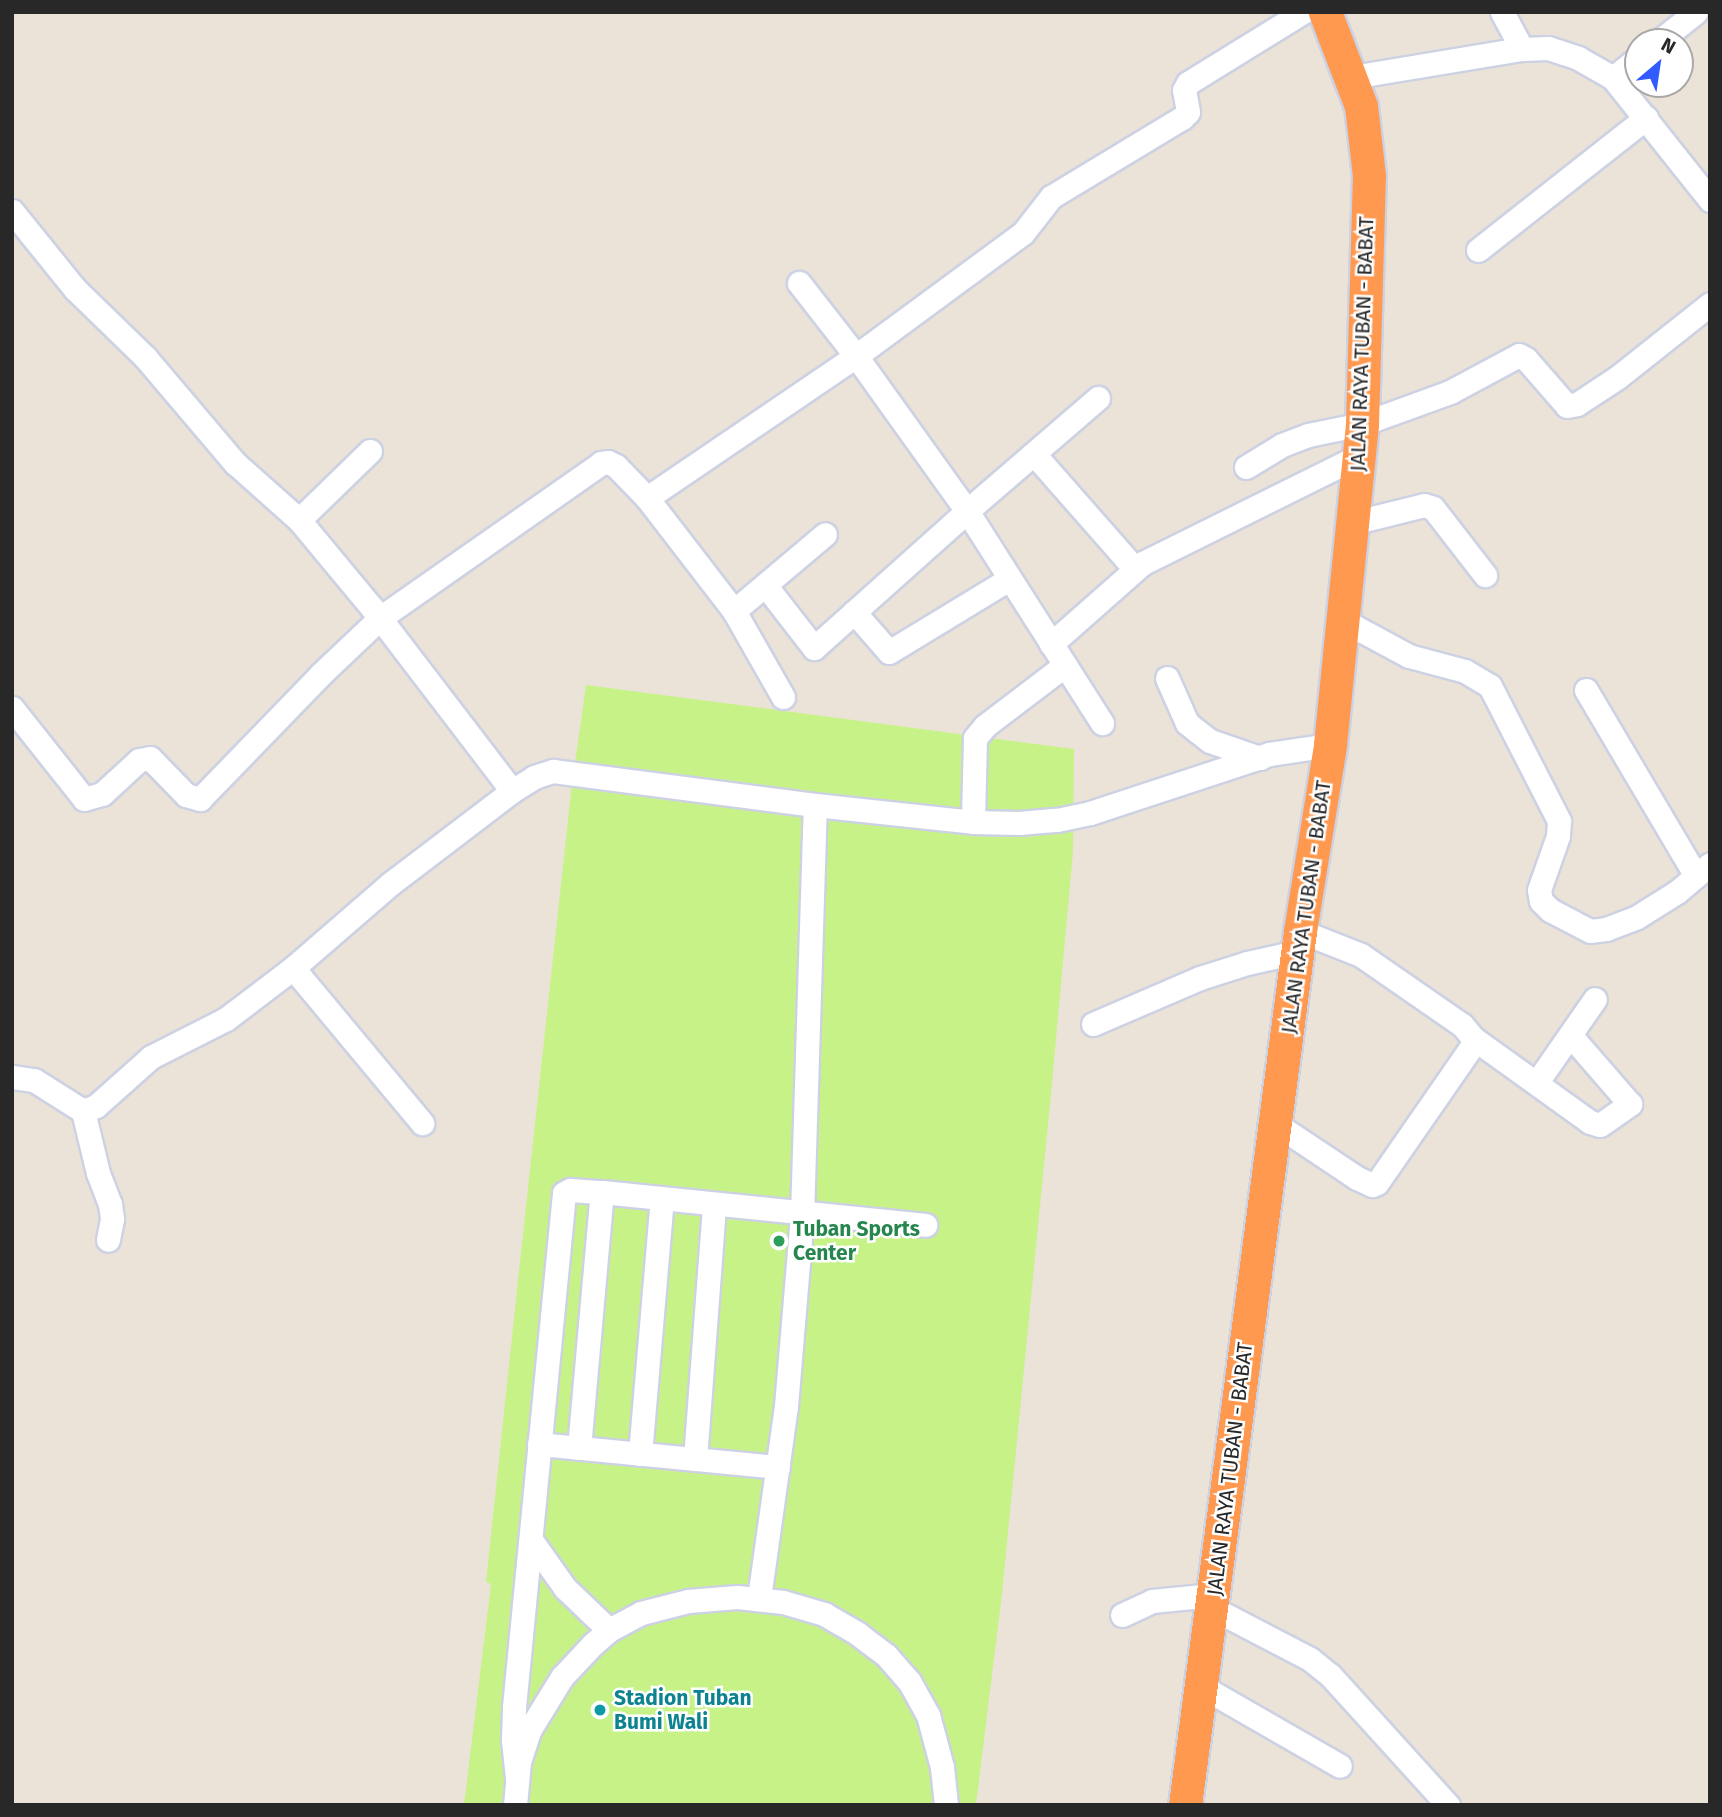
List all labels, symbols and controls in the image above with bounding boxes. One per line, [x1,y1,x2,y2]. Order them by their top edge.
north arrow [1624,28,1694,98]
text: N [1657,33,1680,59]
street label: JALAN RAYA TUBAN - BABAT [1345,216,1379,472]
street label: JALAN RAYA TUBAN - BABAT [1276,779,1336,1035]
place label: Tuban Sports Center [793,1216,920,1266]
marker: Tuban Sports Center [771,1233,787,1249]
street label: JALAN RAYA TUBAN - BABAT [1202,1341,1258,1597]
place label: Stadion Tuban Bumi Wali [614,1685,752,1735]
marker: Stadion Tuban Bumi Wali [592,1702,608,1718]

